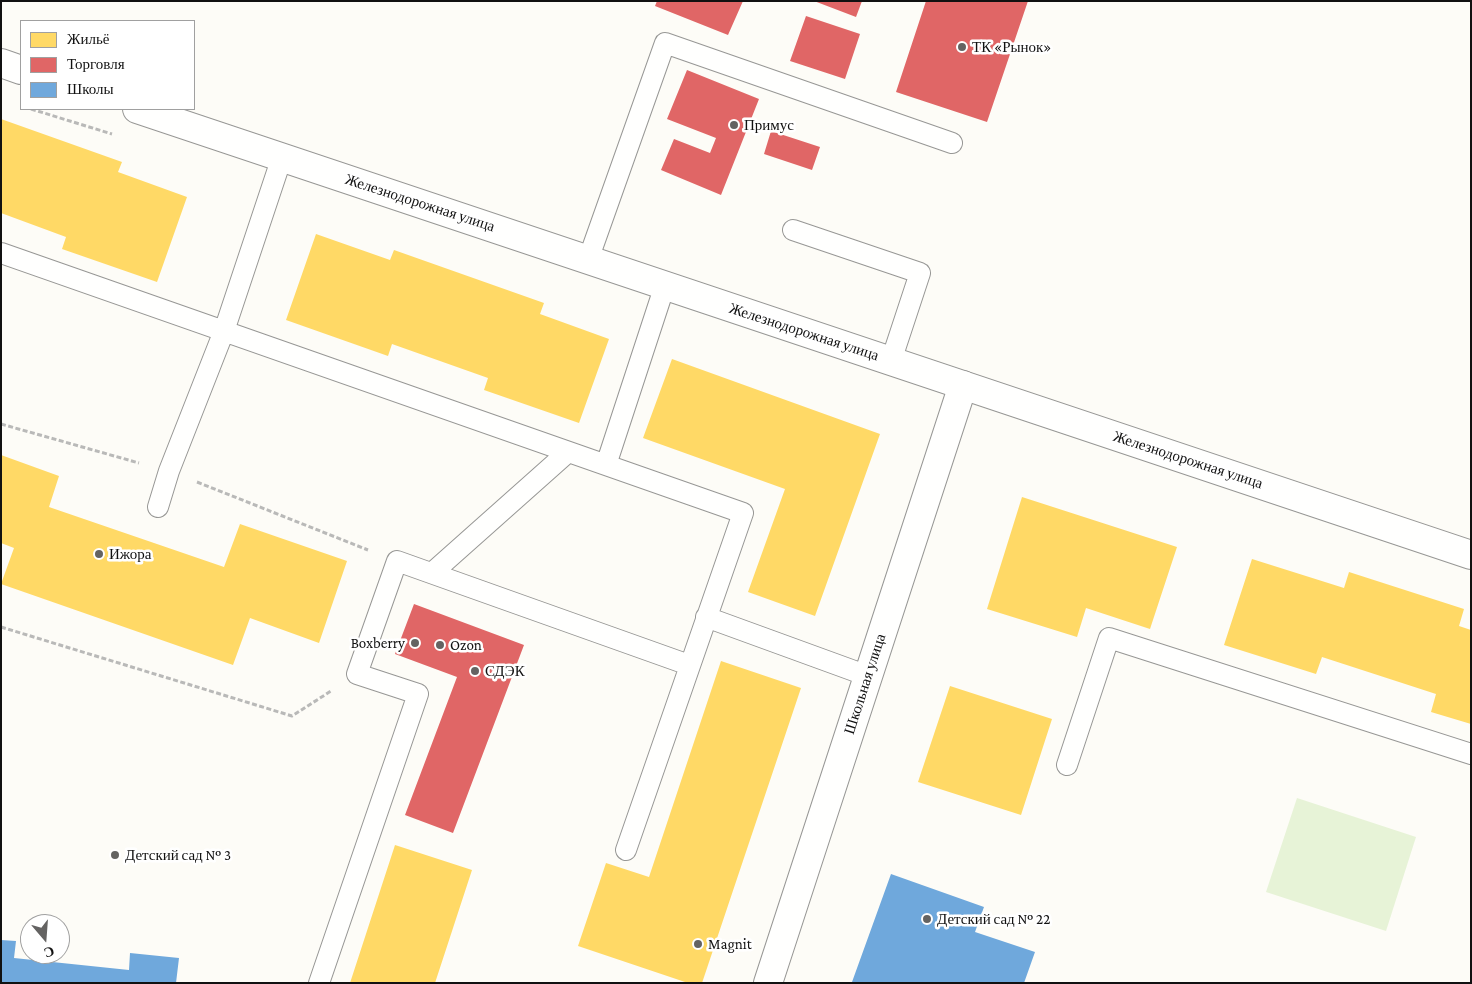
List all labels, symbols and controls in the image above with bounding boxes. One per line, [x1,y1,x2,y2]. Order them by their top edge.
legend [20,20,195,110]
text: Жильё [67,31,109,47]
place label: ТК «Рынок» [972,38,1052,56]
marker: ТК «Рынок» [956,41,968,53]
text: Торговля [67,56,125,72]
text: Школы [67,81,114,97]
place label: Примус [744,116,794,134]
marker: Примус [728,119,740,131]
street label: Железнодорожная улица [343,170,497,236]
street label: Железнодорожная улица [727,299,881,365]
street label: Железнодорожная улица [1111,427,1265,493]
place label: Ижора [109,545,151,563]
marker: Ижора [93,548,105,560]
street label: Школьная улица [840,631,890,737]
place label: Boxberry [351,634,405,652]
place label: Ozon [450,636,482,654]
marker: Boxberry [409,637,421,649]
marker: Ozon [434,639,446,651]
place label: СДЭК [485,662,525,680]
marker: СДЭК [469,665,481,677]
place label: Детский сад № 3 [125,846,231,864]
marker: Детский сад № 3 [109,849,121,861]
place label: Детский сад № 22 [937,910,1050,928]
marker: Детский сад № 22 [921,913,933,925]
north arrow [20,914,70,964]
place label: Magnit [708,935,752,953]
marker: Magnit [692,938,704,950]
text: С [42,943,57,961]

